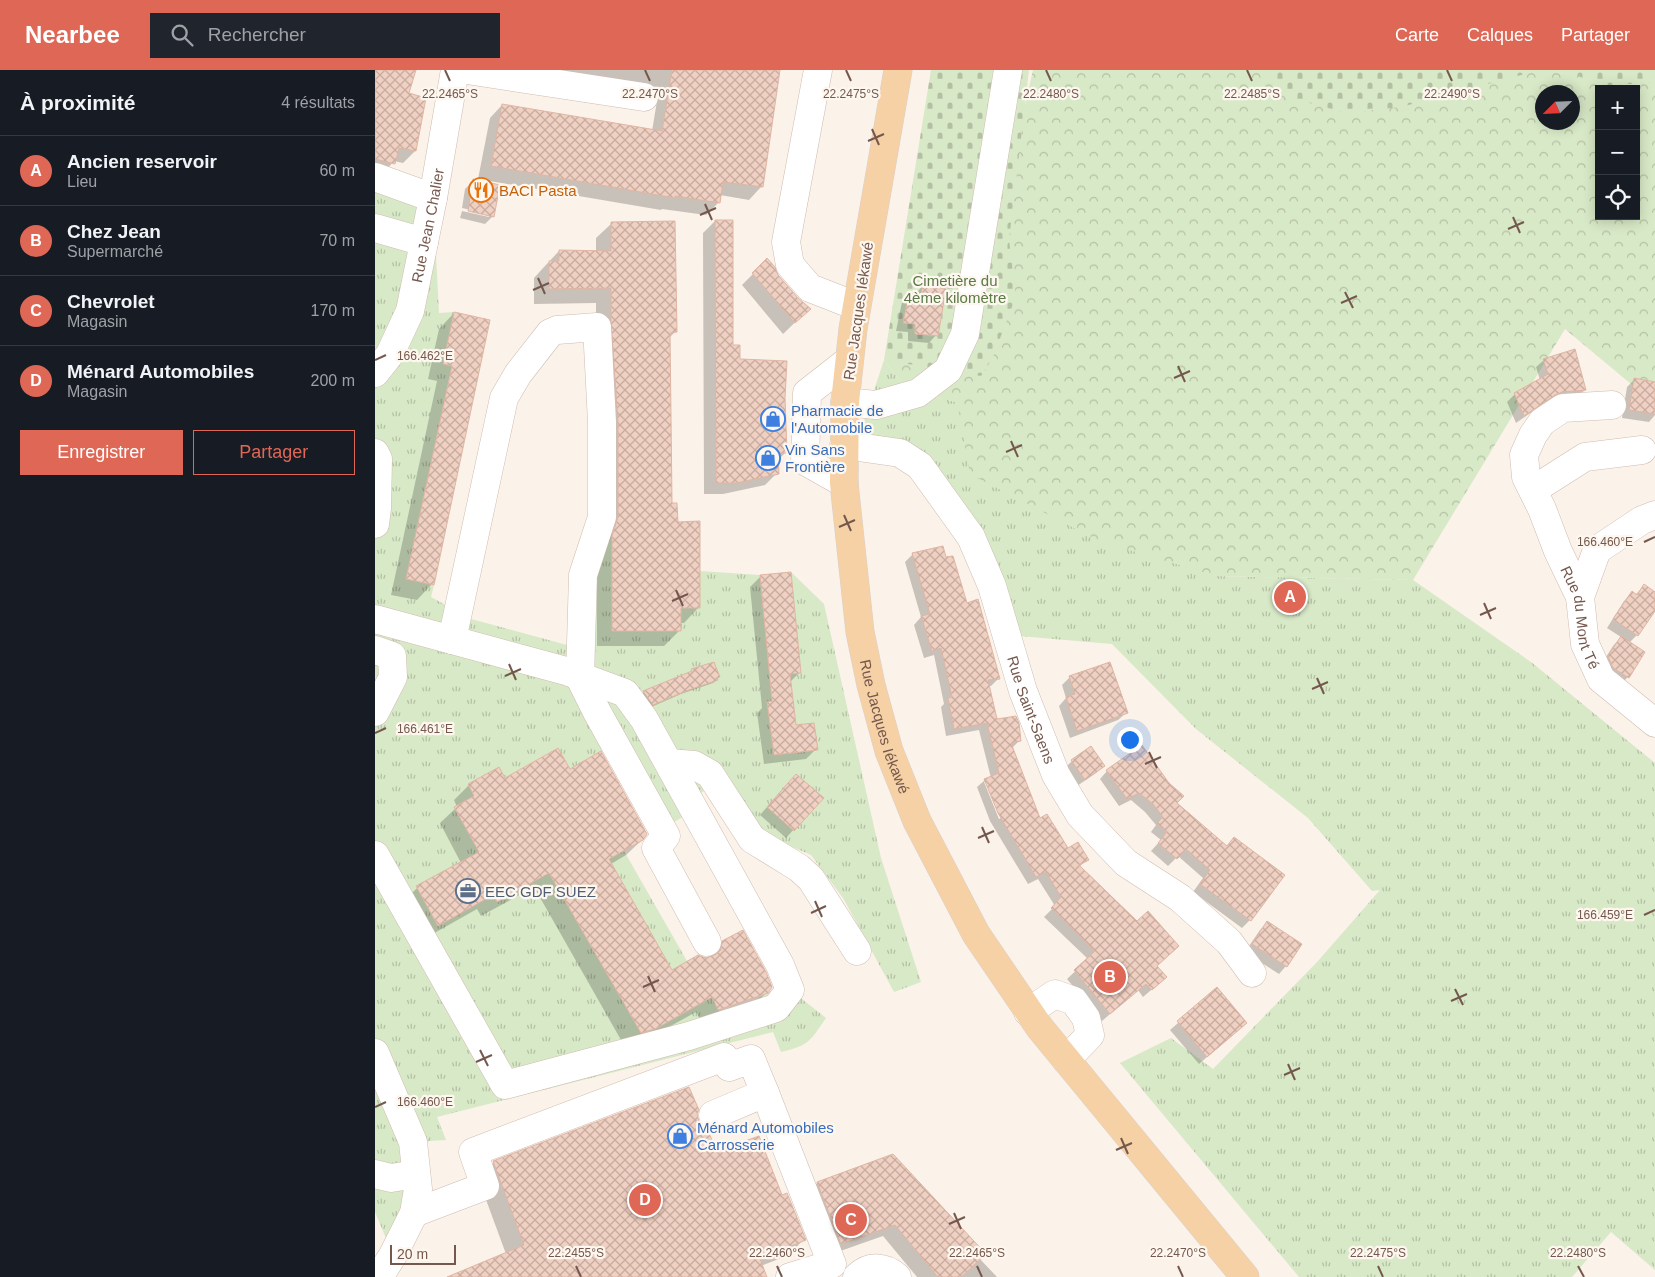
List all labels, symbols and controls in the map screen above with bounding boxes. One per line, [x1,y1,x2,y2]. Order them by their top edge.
search box [150,13,500,58]
text: Nearbee [25,21,120,48]
icon: search [168,21,196,49]
text: Rechercher [208,24,306,45]
text: Carte [1395,25,1439,45]
text: Calques [1467,25,1533,45]
text: Partager [1561,25,1630,45]
north arrow [1535,85,1580,130]
map controls [1595,85,1640,220]
button: + [1595,85,1640,130]
text: 22.2465°S [422,87,478,101]
text: 22.2470°S [622,87,678,101]
text: 22.2475°S [823,87,879,101]
text: 22.2480°S [1023,87,1079,101]
text: 22.2485°S [1224,87,1280,101]
text: 22.2490°S [1424,87,1480,101]
text: À proximité [20,91,136,114]
text: 4 résultats [281,94,355,111]
button: − [1595,130,1640,175]
text: Ancien reservoir [67,151,217,172]
text: A [30,162,42,179]
text: 60 m [319,162,355,179]
street label: Rue Jean Chalier [408,167,446,284]
text: Lieu [67,173,97,190]
button: locate [1595,175,1640,220]
restaurant icon: BACI Pasta [468,177,494,203]
place label: BACI Pasta [499,182,577,199]
text: Chez Jean [67,221,161,242]
text: B [30,232,42,249]
text: 70 m [319,232,355,249]
street label: Rue Jacques Iékawé [840,241,876,381]
text: Supermarché [67,243,163,260]
park label: Cimetière du 4ème kilomètre [904,272,1006,306]
text: Chevrolet [67,291,155,312]
text: C [30,302,42,319]
text: 170 m [311,302,355,319]
text: Magasin [67,313,127,330]
text: 166.462°E [397,349,453,363]
text: Ménard Automobiles [67,361,254,382]
text: D [30,372,42,389]
text: 200 m [311,372,355,389]
text: Magasin [67,383,127,400]
place label: Pharmacie de l'Automobile [791,402,884,436]
shop icon: Pharmacie de l'Automobile [760,406,786,432]
button: Enregistrer [20,430,183,475]
button: Partager [193,430,355,475]
place label: Vin Sans Frontière [785,441,845,475]
shop icon: Vin Sans Frontière [755,445,781,471]
text: 166.460°E [1577,535,1633,549]
street label: Rue du Mont Té [1558,563,1604,672]
pin: A [1274,578,1306,616]
street label: Rue Saint-Saens [1005,654,1059,766]
street label: Rue Jacques Iékawé [857,658,914,796]
text: 166.461°E [397,722,453,736]
your location [1117,727,1143,753]
office icon: EEC GDF SUEZ [455,878,481,904]
place label: EEC GDF SUEZ [485,883,596,900]
text: 166.459°E [1577,908,1633,922]
pin: B [1094,958,1126,996]
text: 166.460°E [397,1095,453,1109]
place label: Ménard Automobiles Carrosserie [697,1119,834,1153]
shop icon: Ménard Automobiles Carrosserie [667,1123,693,1149]
pin: D [629,1181,661,1219]
pin: C [835,1201,867,1239]
scale bar [390,1242,456,1265]
text: 20 m [397,1246,428,1262]
text: 22.2455°S [548,1246,604,1260]
text: 22.2460°S [749,1246,805,1260]
text: 22.2465°S [949,1246,1005,1260]
text: 22.2470°S [1150,1246,1206,1260]
text: 22.2475°S [1350,1246,1406,1260]
text: 22.2480°S [1550,1246,1606,1260]

